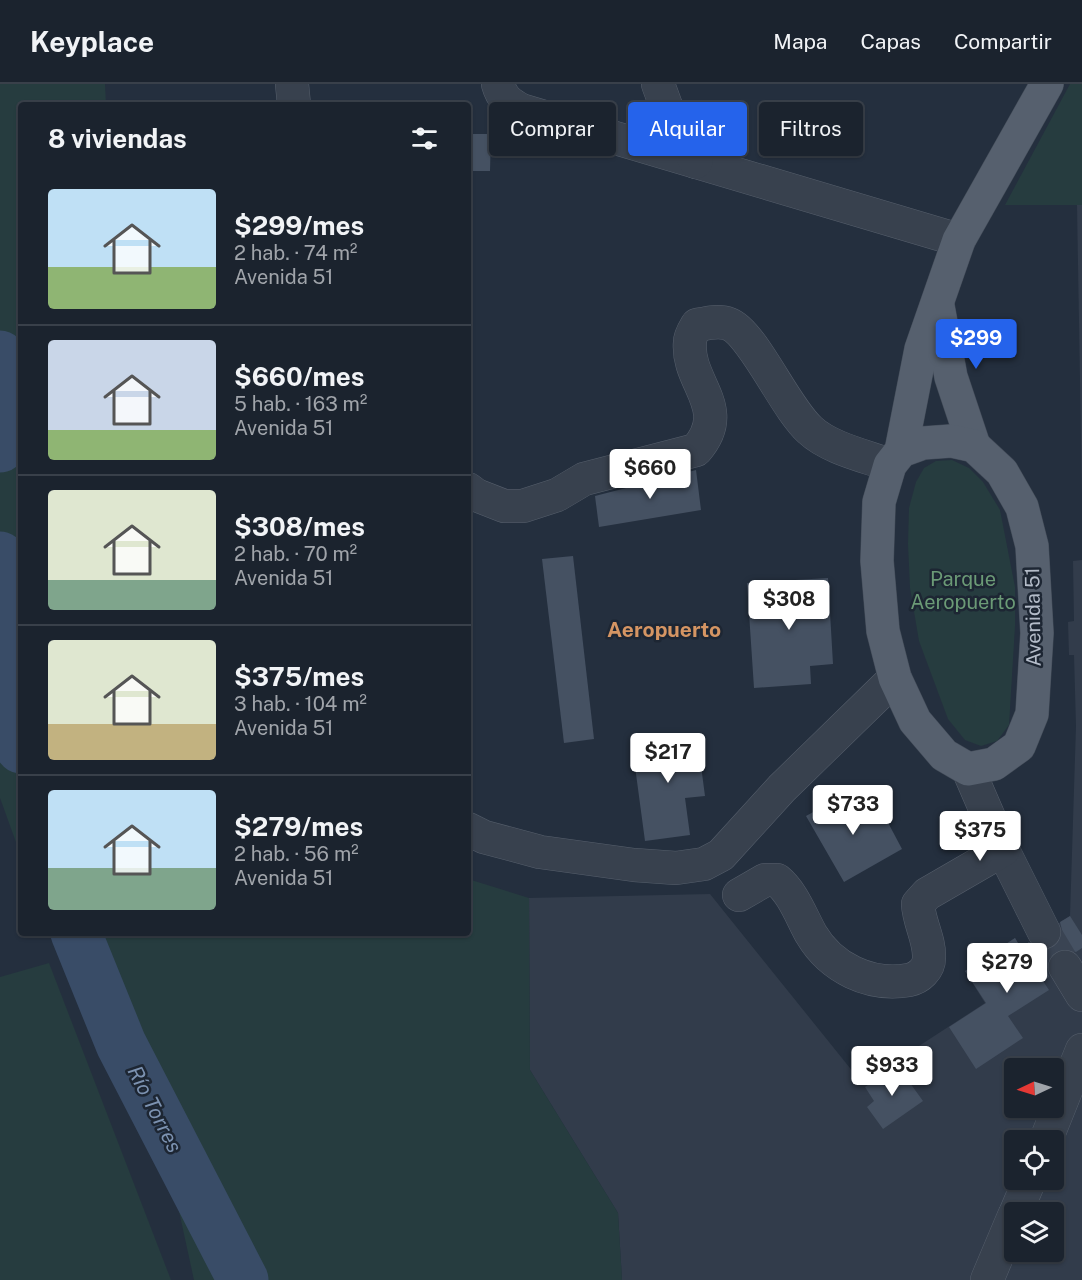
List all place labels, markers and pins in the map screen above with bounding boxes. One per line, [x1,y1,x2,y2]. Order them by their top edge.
pin: $299 [940,319,1012,370]
pin: $660 [614,449,686,500]
pin: $308 [753,580,825,631]
pin: $217 [632,733,704,784]
pin: $733 [817,785,889,836]
pin: $375 [944,811,1016,862]
pin: $279 [971,943,1043,994]
pin: $933 [856,1046,928,1097]

